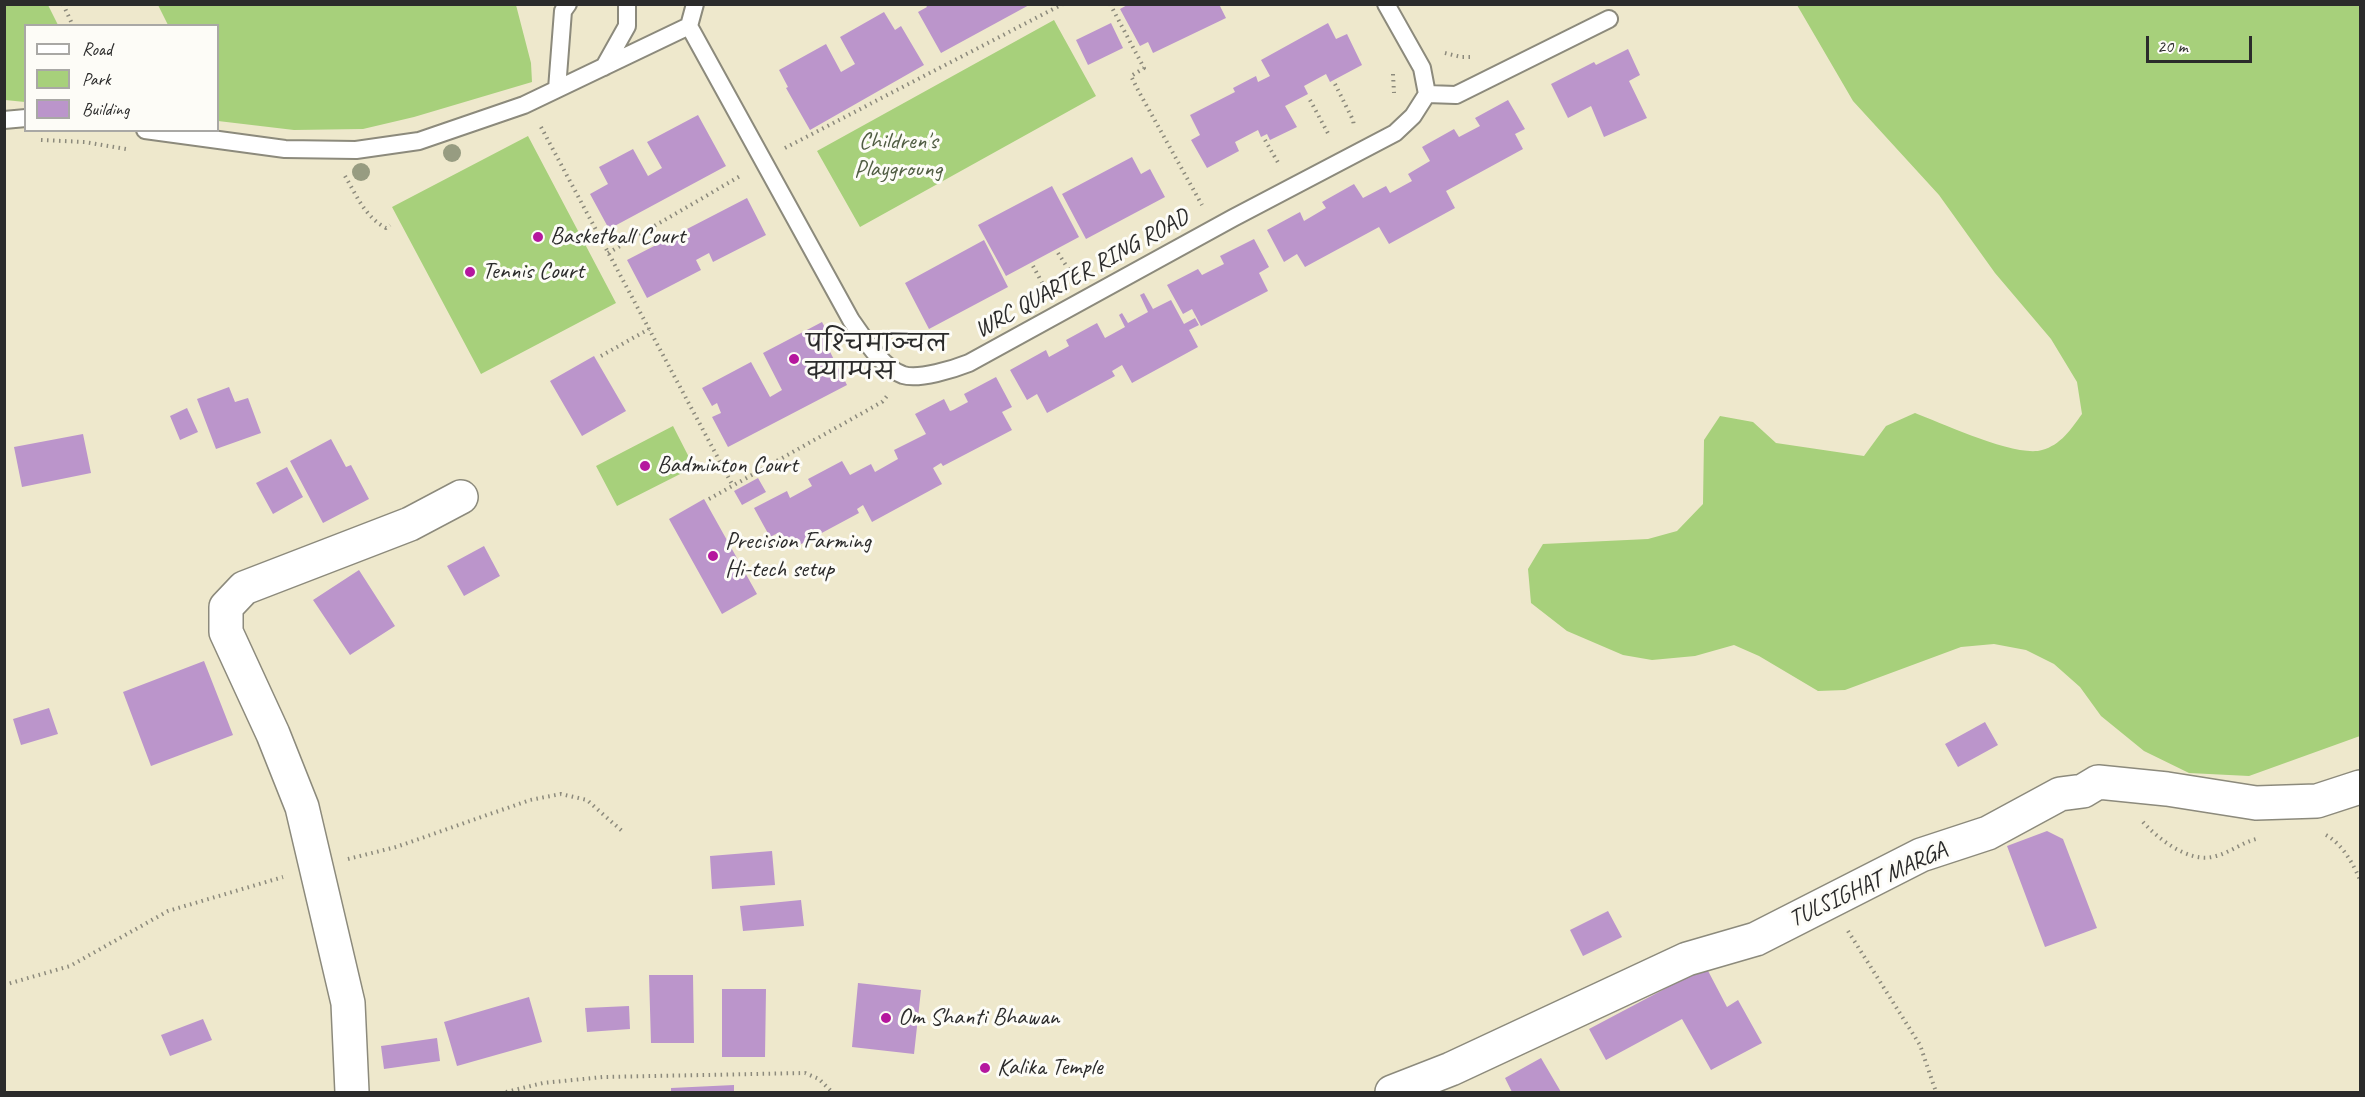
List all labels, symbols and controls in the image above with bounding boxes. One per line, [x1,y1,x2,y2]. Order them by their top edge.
legend [24,24,219,132]
scale bar [2149,24,2256,62]
text: 20 m [2157,35,2188,57]
text: Road [82,38,112,60]
text: Park [82,68,111,90]
text: Building [82,98,129,120]
park label: Children's Playgroung [854,128,942,184]
street label: WRC QUARTER RING ROAD [970,203,1194,345]
place label: Basketball Court [550,223,685,251]
marker: Basketball Court [531,230,545,244]
place label: Tennis Court [482,258,584,286]
marker: Tennis Court [463,265,477,279]
place label: पश्‍चिमाञ्‍चल क्याम्पस [806,331,948,387]
marker: पश्‍चिमाञ्‍चल क्याम्पस [787,352,801,366]
place label: Badminton Court [657,452,798,480]
marker: Badminton Court [638,459,652,473]
place label: Precision Farming Hi-tech setup [725,528,871,584]
marker: Precision Farming Hi-tech setup [706,549,720,563]
street label: TULSIGHAT MARGA [1784,836,1952,934]
place label: Om Shanti Bhawan [898,1004,1059,1032]
marker: Om Shanti Bhawan [879,1011,893,1025]
place label: Kalika Temple [997,1054,1102,1082]
marker: Kalika Temple [978,1061,992,1075]

